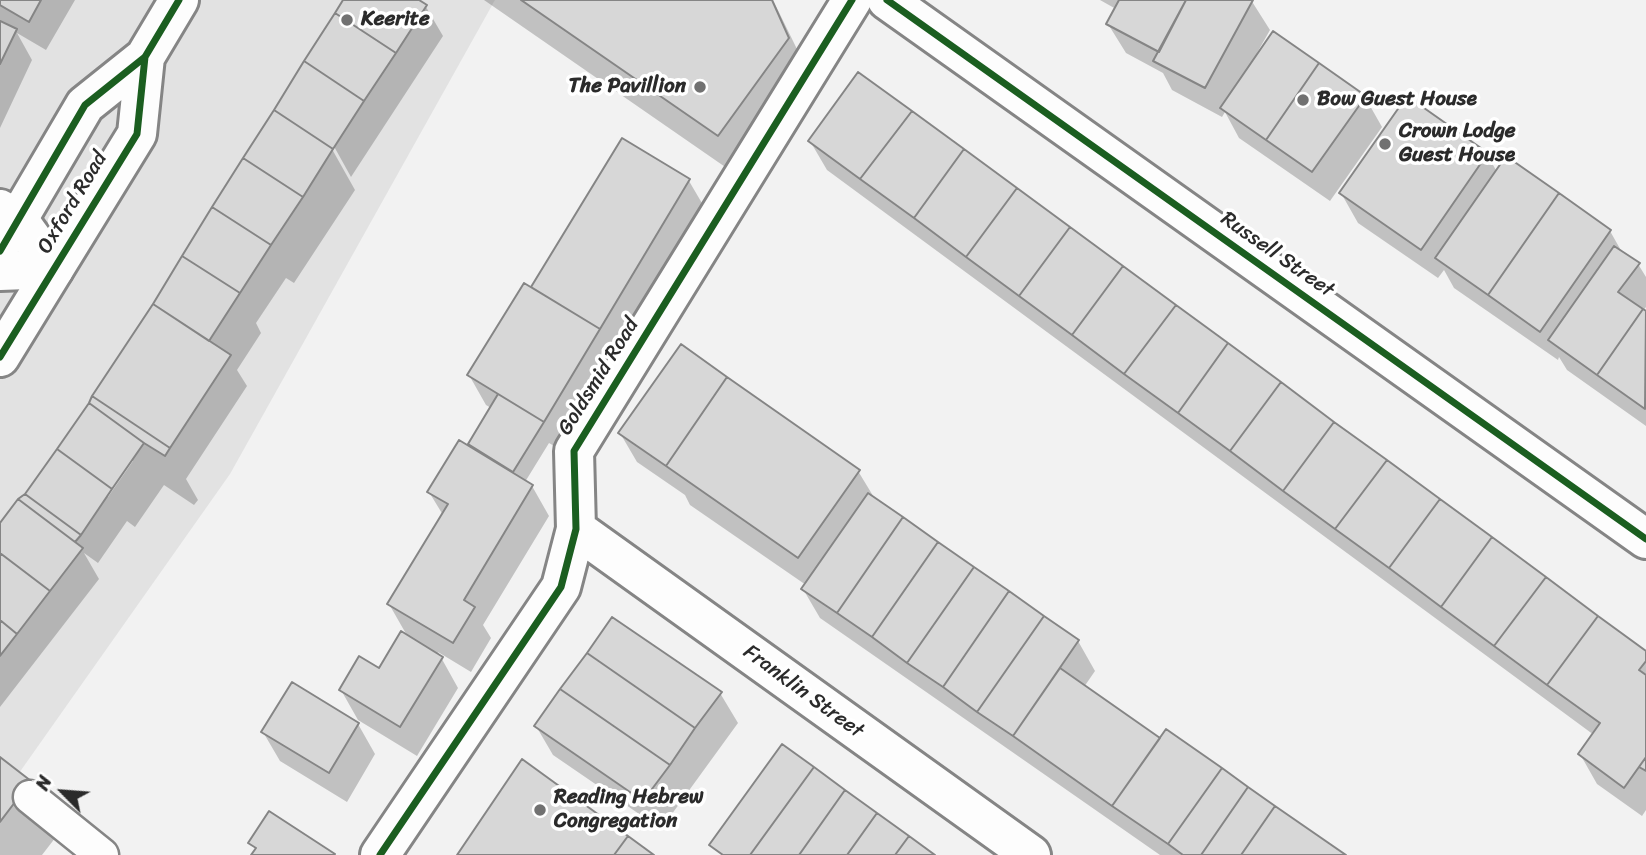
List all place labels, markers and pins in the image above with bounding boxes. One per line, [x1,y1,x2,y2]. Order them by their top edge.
place label: Keerite [361,7,430,33]
marker: Keerite [339,12,355,28]
place label: The Pavillion [568,74,686,100]
marker: The Pavillion [692,79,708,95]
place label: Bow Guest House [1317,87,1477,113]
marker: Bow Guest House [1295,92,1311,108]
place label: Crown Lodge Guest House [1399,119,1516,169]
marker: Crown Lodge Guest House [1377,136,1393,152]
place label: Reading Hebrew Congregation [554,785,703,835]
marker: Reading Hebrew Congregation [532,802,548,818]

